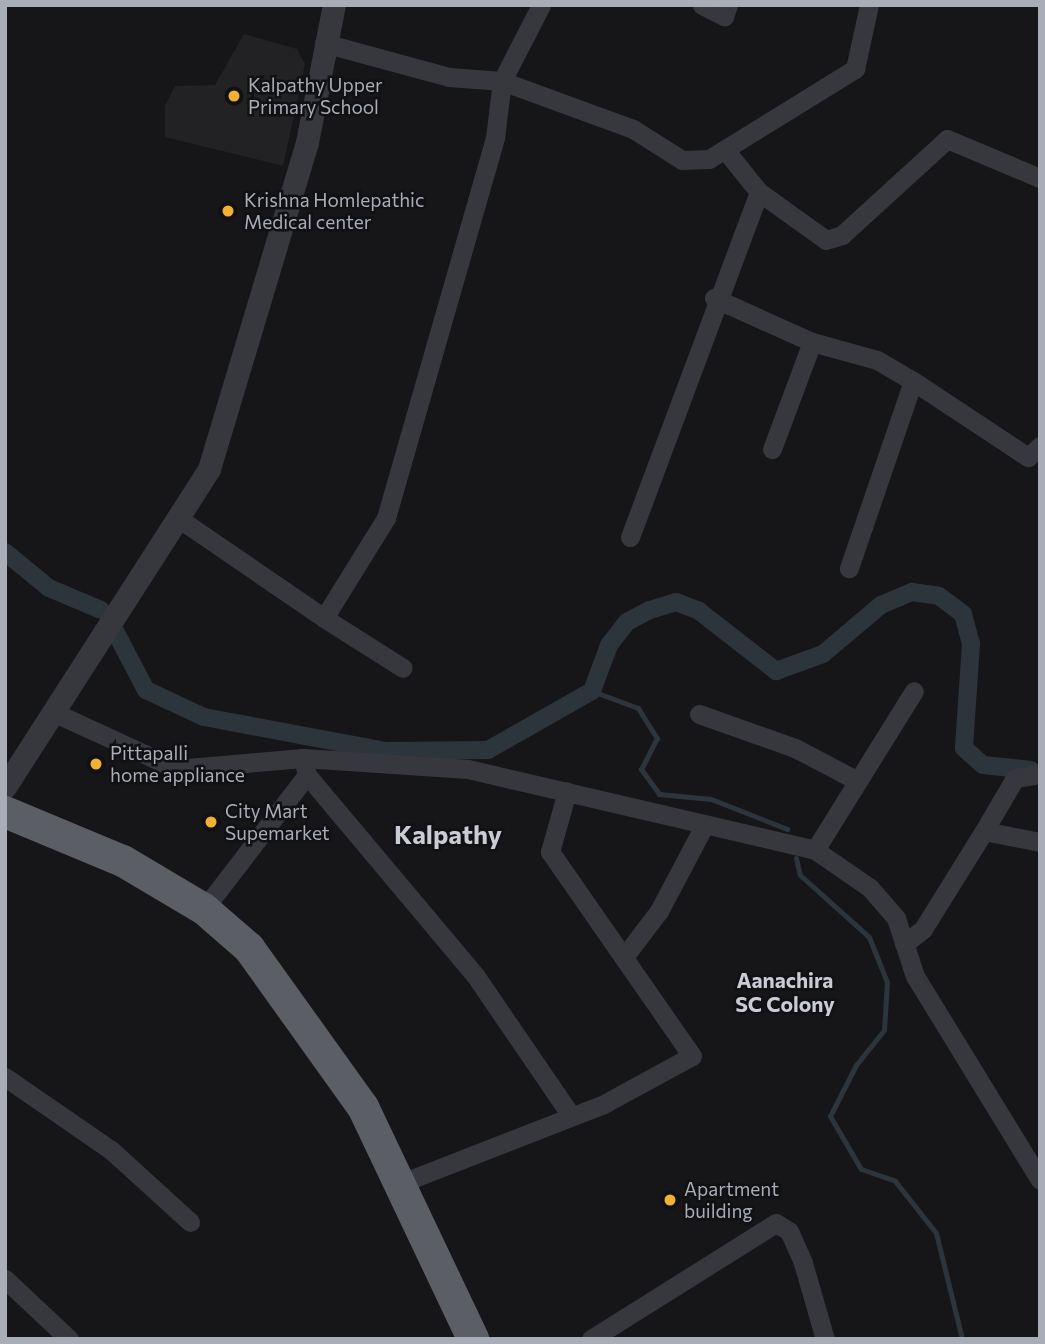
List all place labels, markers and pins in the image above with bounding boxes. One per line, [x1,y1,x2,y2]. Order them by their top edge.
place label: Kalpathy Upper Primary School [248,74,383,118]
marker: Kalpathy Upper Primary School [226,88,242,104]
place label: Krishna Homlepathic Medical center [244,189,424,233]
marker: Krishna Homlepathic Medical center [218,201,238,221]
place label: Pittapalli home appliance [110,742,245,786]
marker: Pittapalli home appliance [88,756,104,772]
place label: City Mart Supemarket [225,800,330,844]
marker: City Mart Supemarket [203,814,219,830]
place label: Apartment building [684,1178,779,1222]
marker: Apartment building [662,1192,678,1208]

